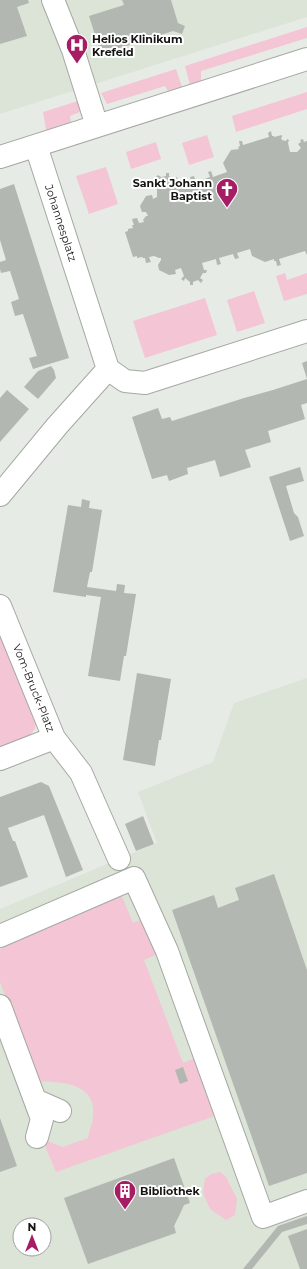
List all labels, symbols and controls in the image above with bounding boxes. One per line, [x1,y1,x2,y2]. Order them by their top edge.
hospital icon: Helios Klinikum Krefeld [64,32,90,65]
place label: Helios Klinikum Krefeld [92,32,182,59]
place label: Sankt Johann Baptist [133,176,212,203]
church icon: Sankt Johann Baptist [214,176,240,209]
street label: Johannesplatz [42,182,80,264]
street label: Vom-Bruck-Platz [10,642,58,735]
building icon: Bibliothek [112,1178,138,1211]
place label: Bibliothek [140,1184,201,1198]
north arrow [12,1217,52,1257]
text: N [28,1220,36,1234]

